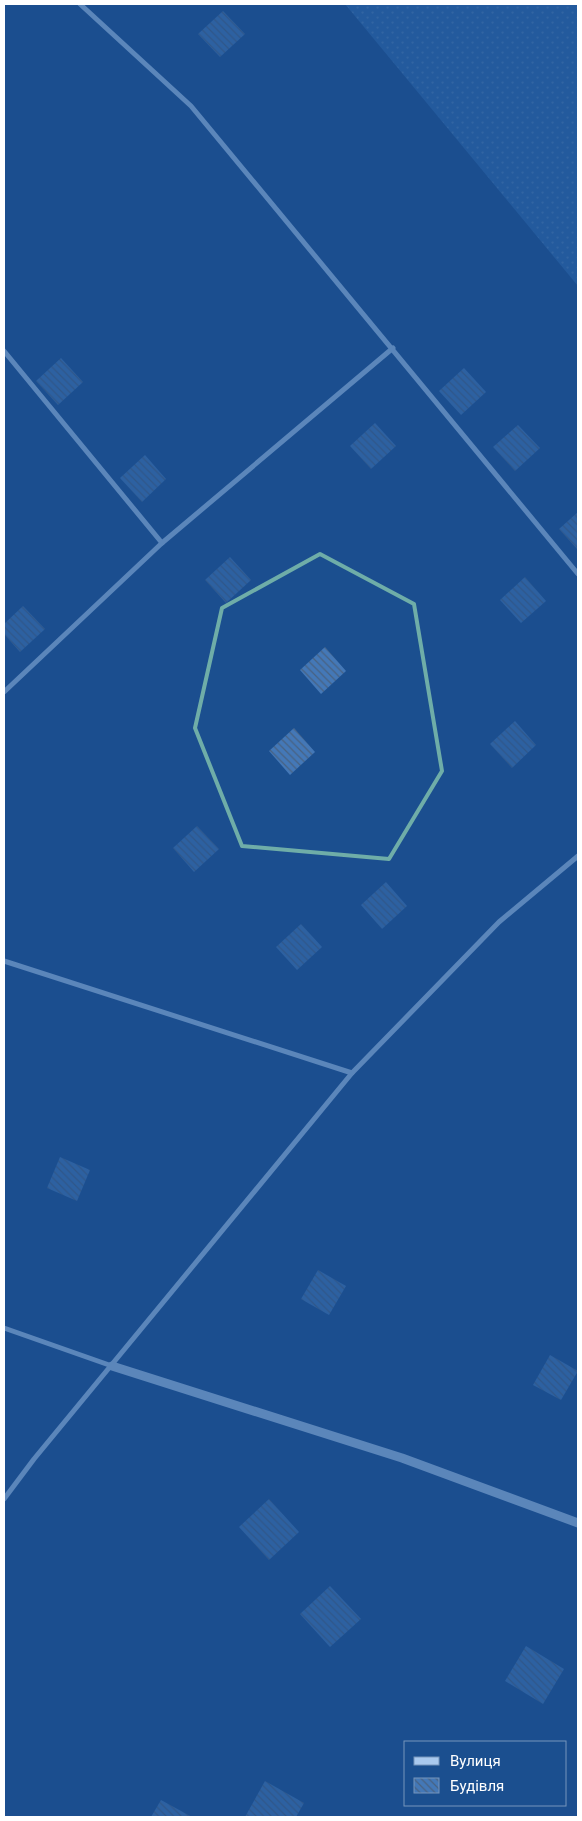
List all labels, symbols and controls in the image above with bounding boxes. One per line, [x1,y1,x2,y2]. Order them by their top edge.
legend [404,1741,567,1806]
text: Вулиця [450,1752,501,1770]
text: Будівля [450,1777,504,1795]

